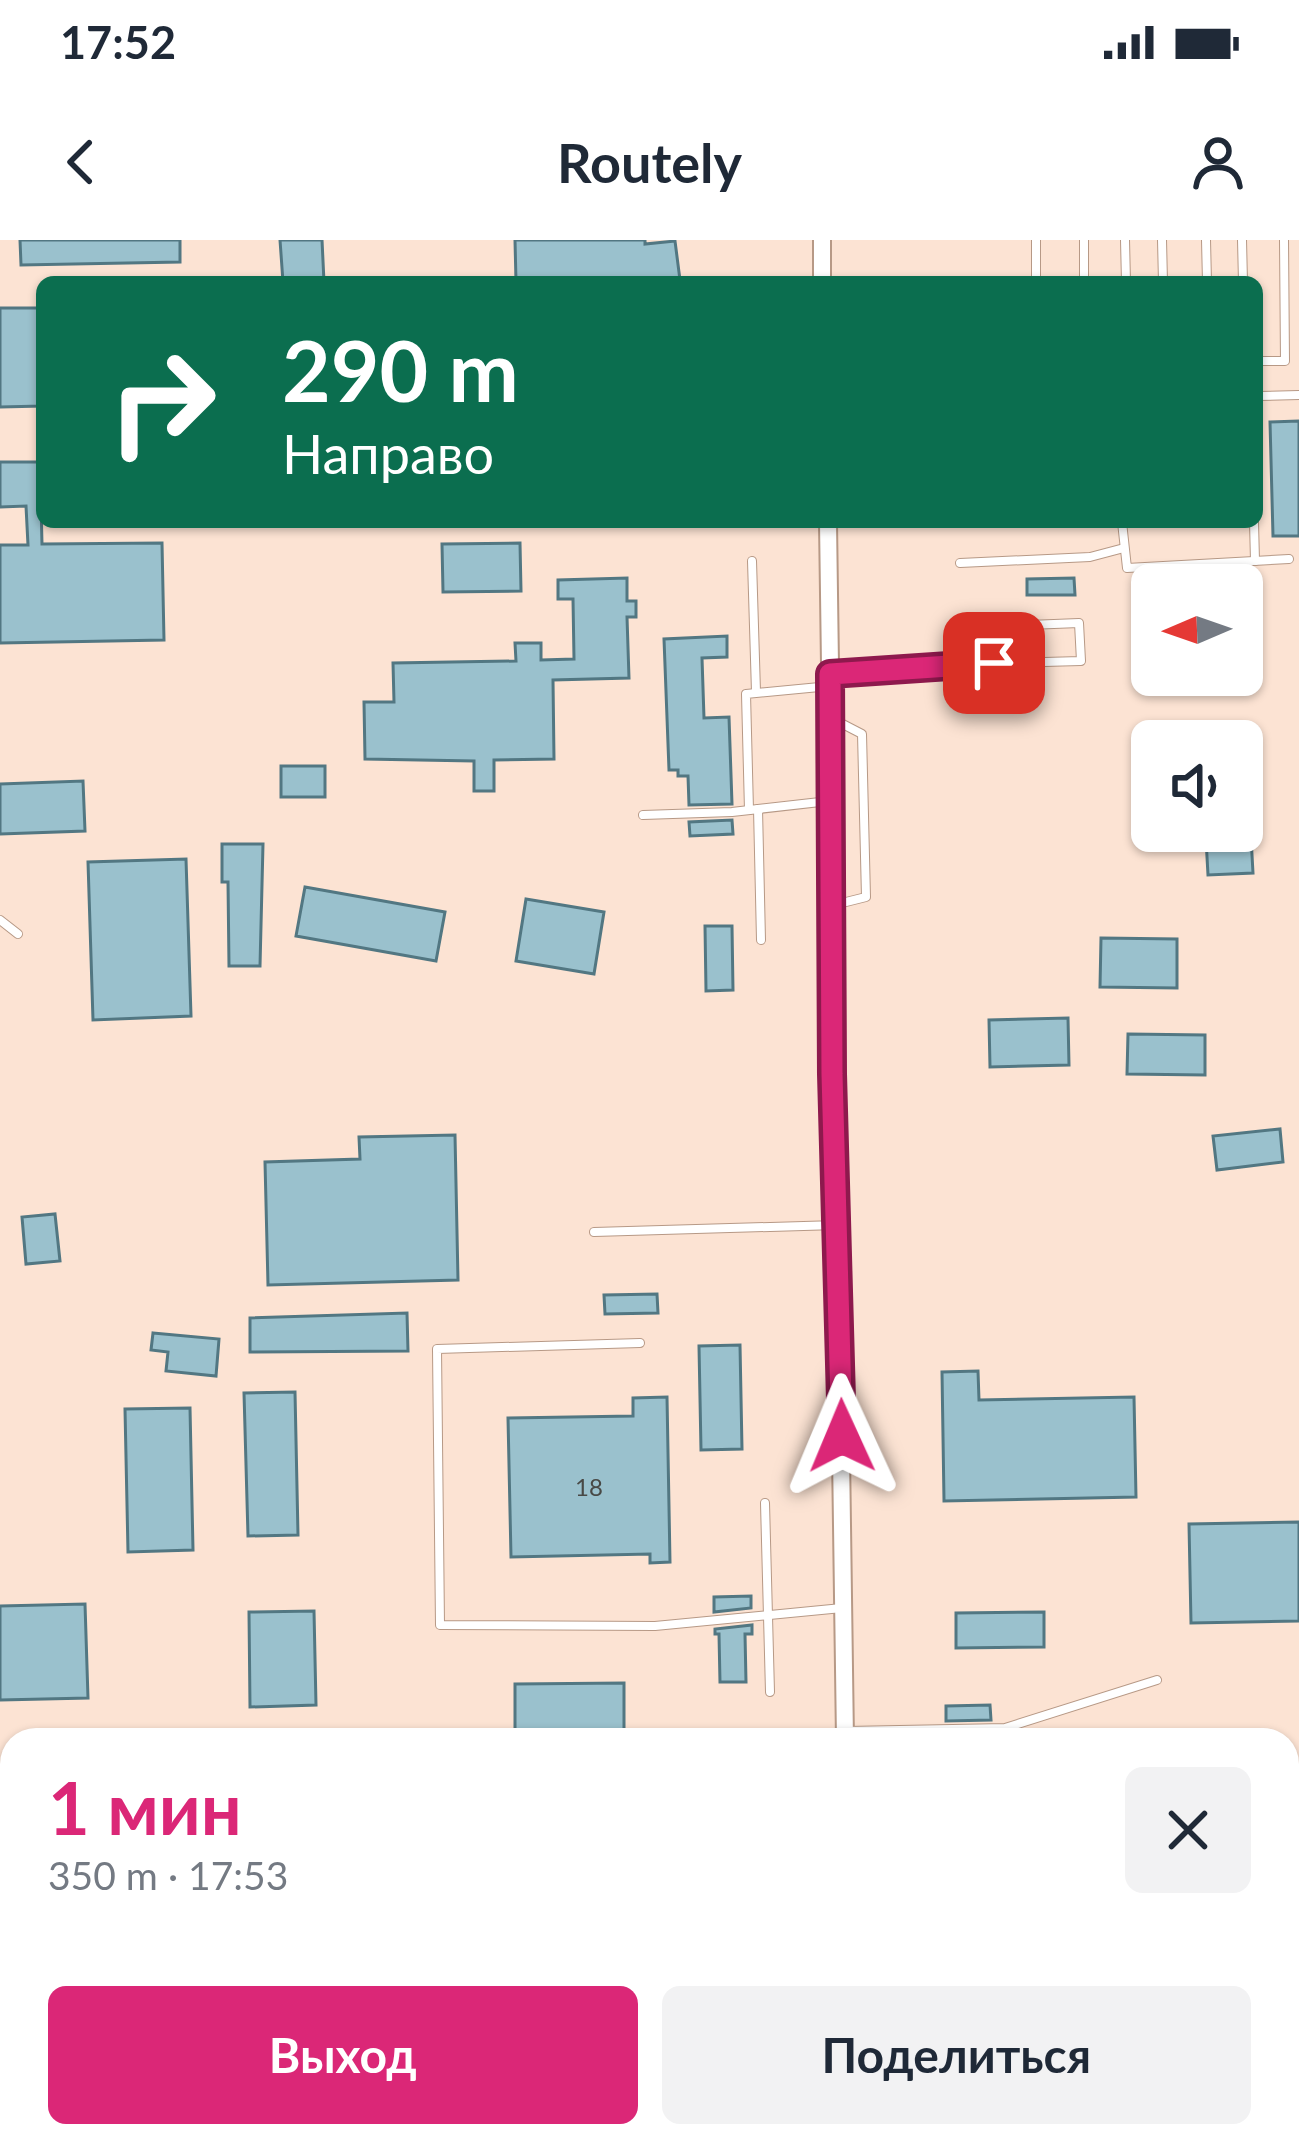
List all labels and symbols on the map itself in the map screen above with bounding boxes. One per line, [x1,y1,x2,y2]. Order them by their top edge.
north arrow [1131,564,1263,696]
pin [943,612,1045,714]
position arrow [779,1373,905,1499]
house number: 18 [575,1472,603,1501]

